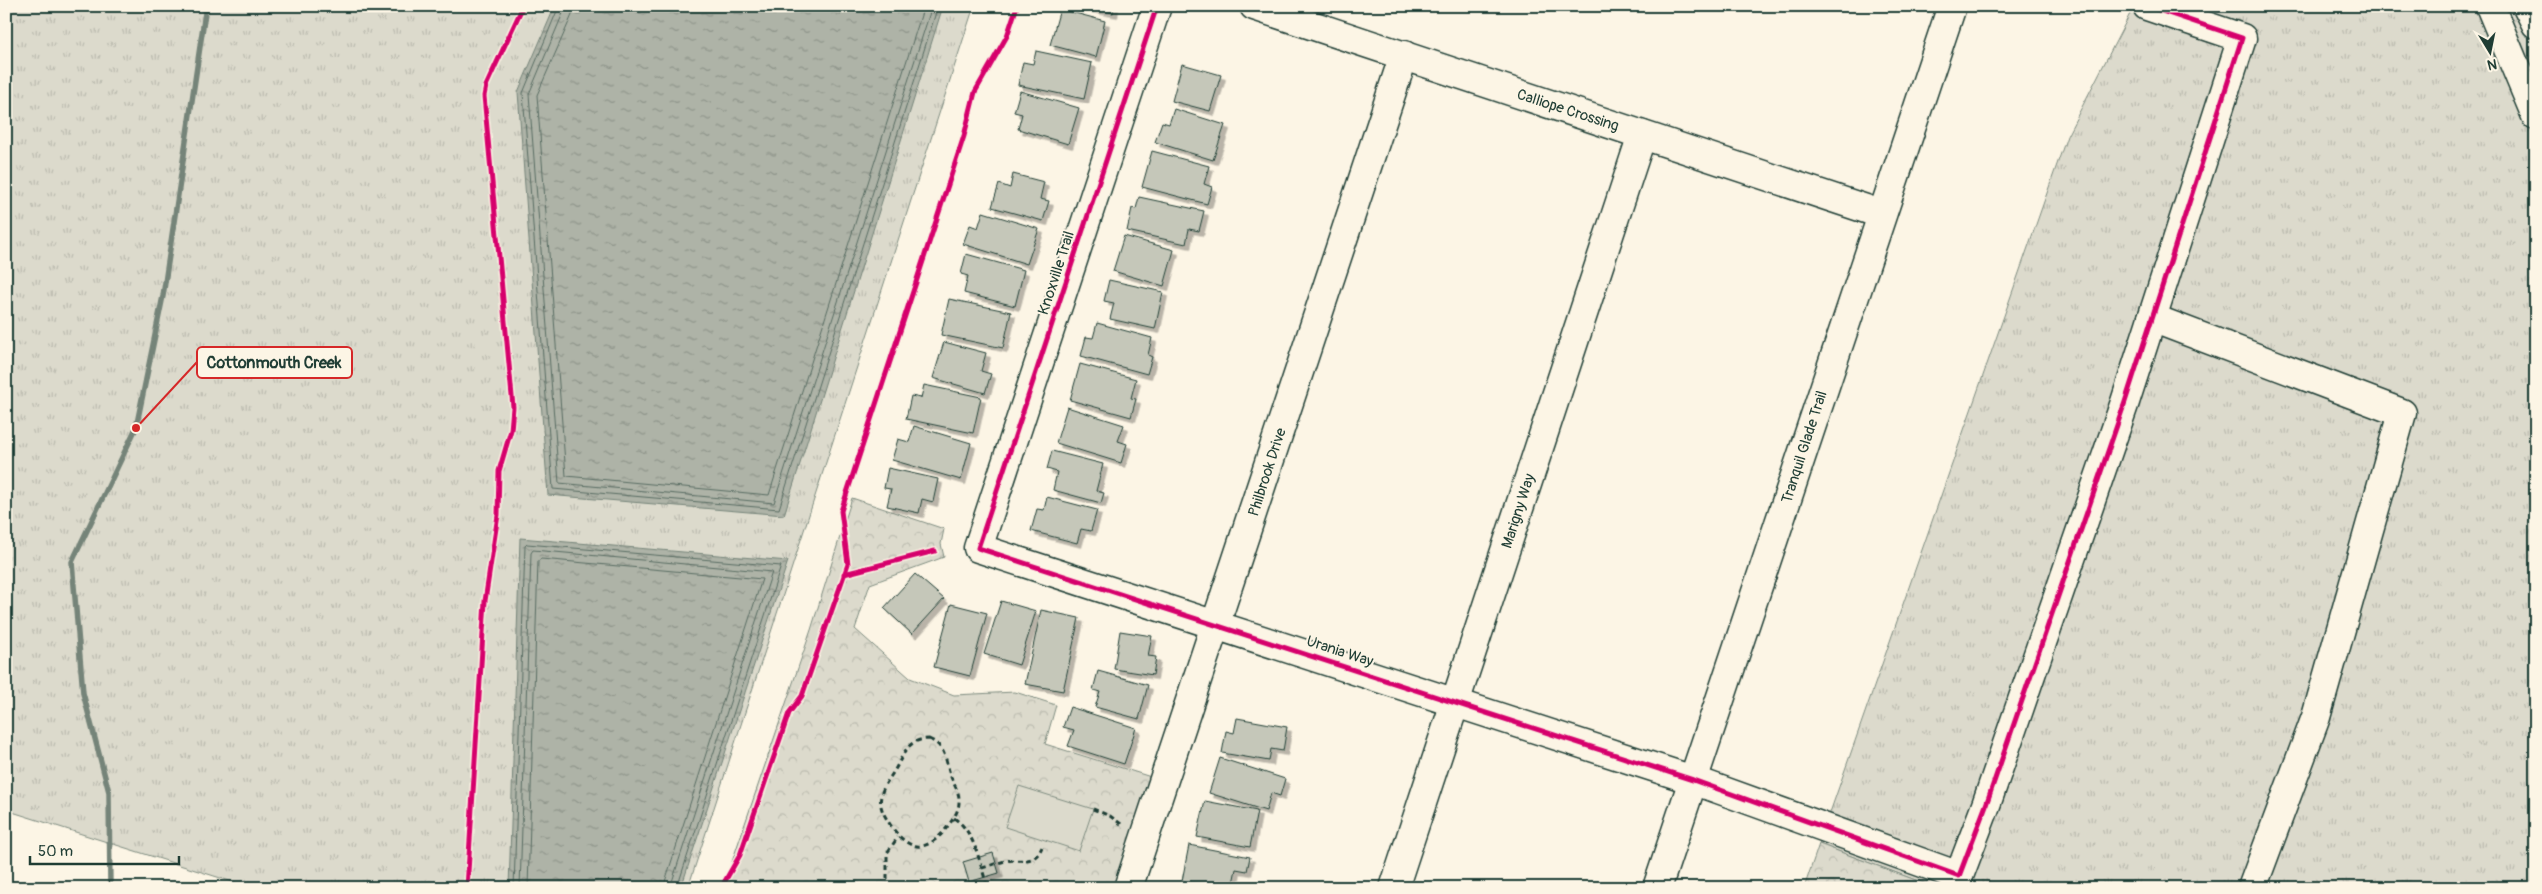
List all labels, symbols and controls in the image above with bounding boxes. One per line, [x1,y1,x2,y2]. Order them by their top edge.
north arrow [2464,28,2514,78]
text: N [2486,55,2498,74]
street label: Calliope Crossing [1514,85,1621,136]
street label: Knoxville Trail [1034,229,1079,317]
callout: Cottonmouth Creek [197,347,352,378]
text: Cottonmouth Creek [207,353,342,373]
street label: Tranquil Glade Trail [1777,388,1832,506]
street label: Philbrook Drive [1244,425,1291,519]
street label: Marigny Way [1497,471,1540,551]
street label: Urania Way [1304,632,1376,671]
scale bar [30,834,179,866]
text: 50 m [38,842,73,861]

